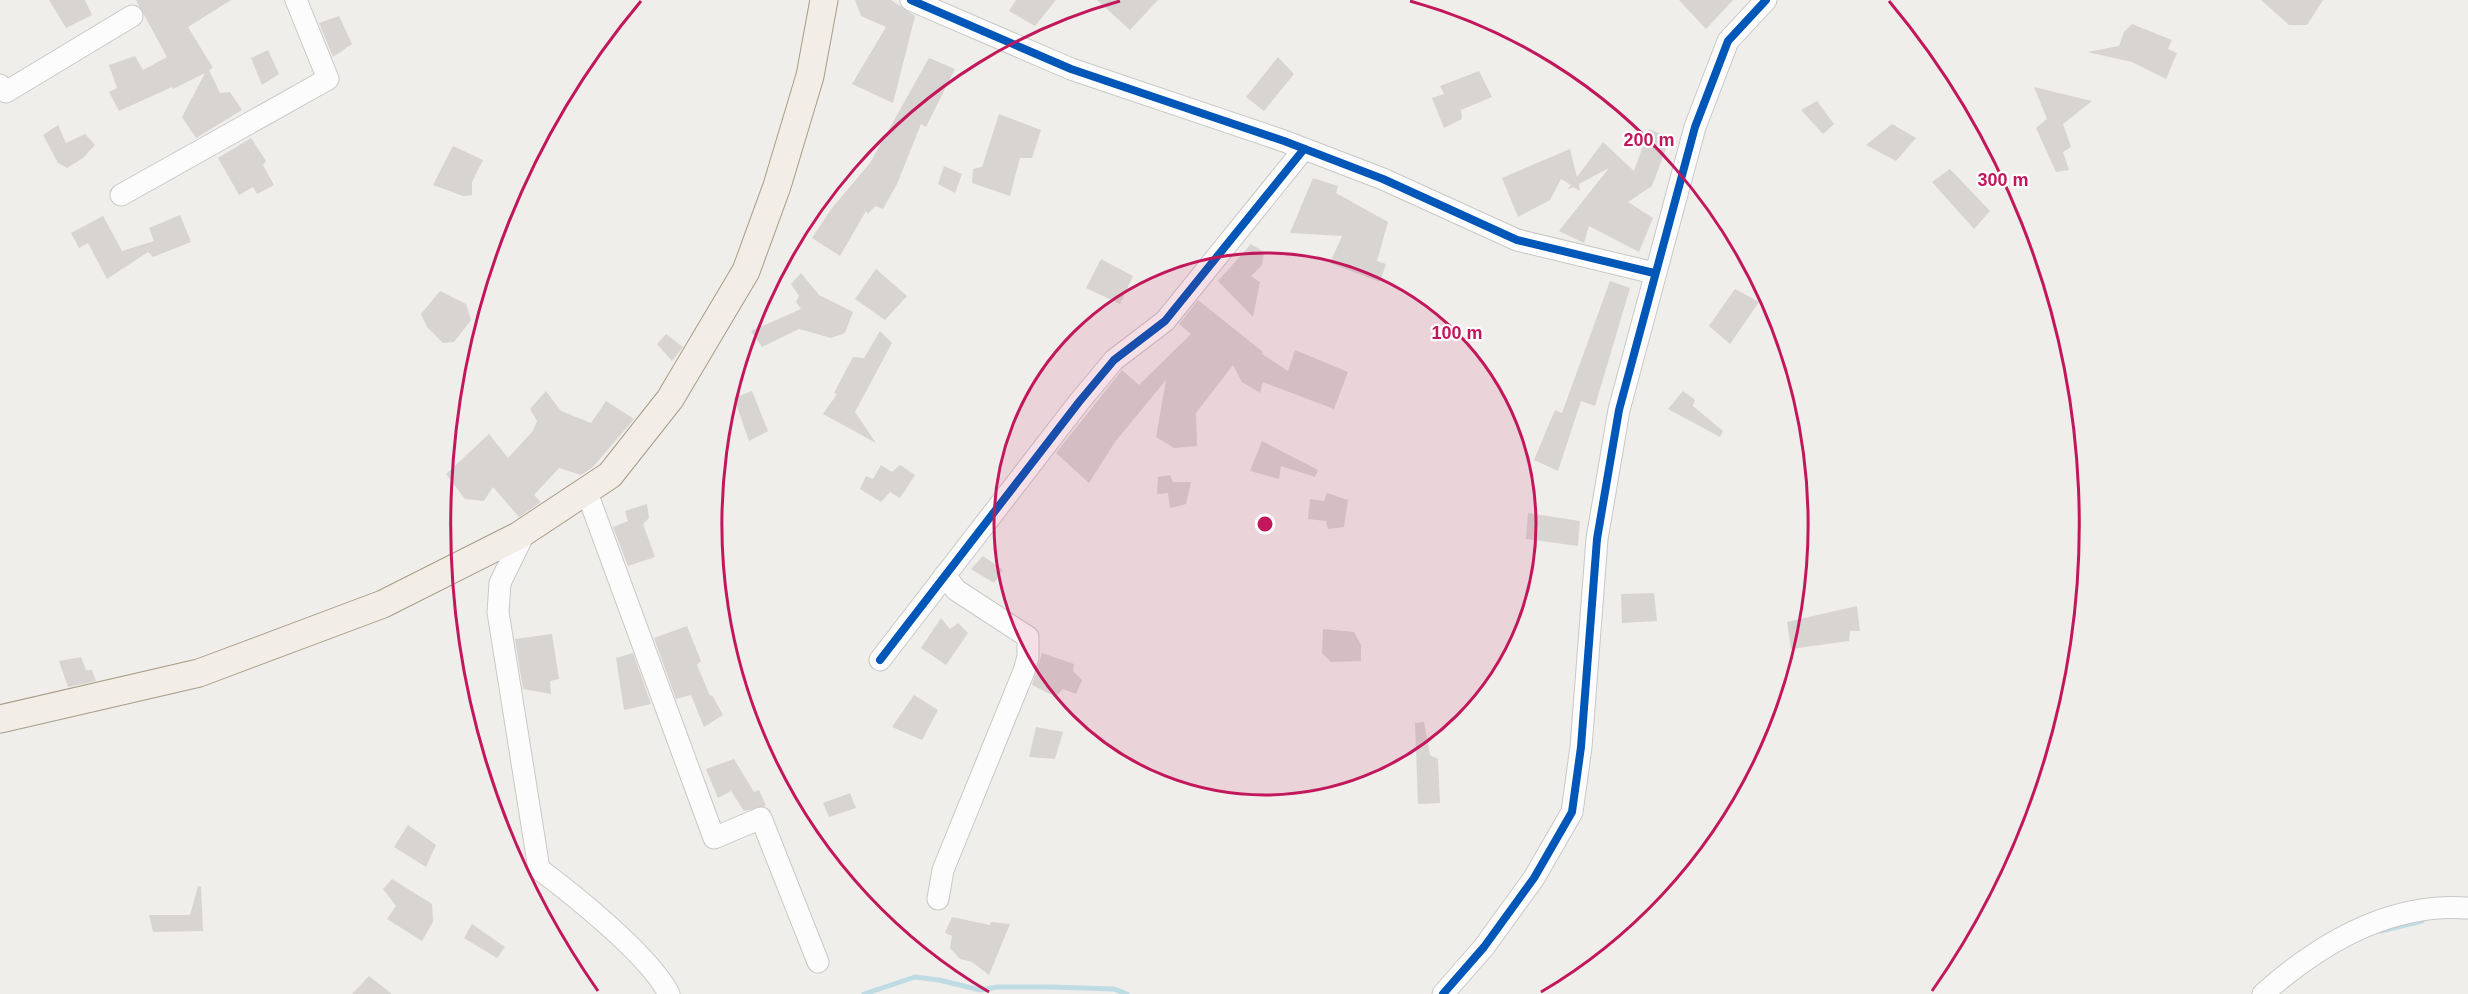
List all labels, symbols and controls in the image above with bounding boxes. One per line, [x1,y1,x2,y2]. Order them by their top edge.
text: 200 m [1623,130,1675,150]
text: 300 m [1977,170,2029,190]
text: 100 m [1431,323,1483,343]
centre of rings [1255,514,1275,534]

